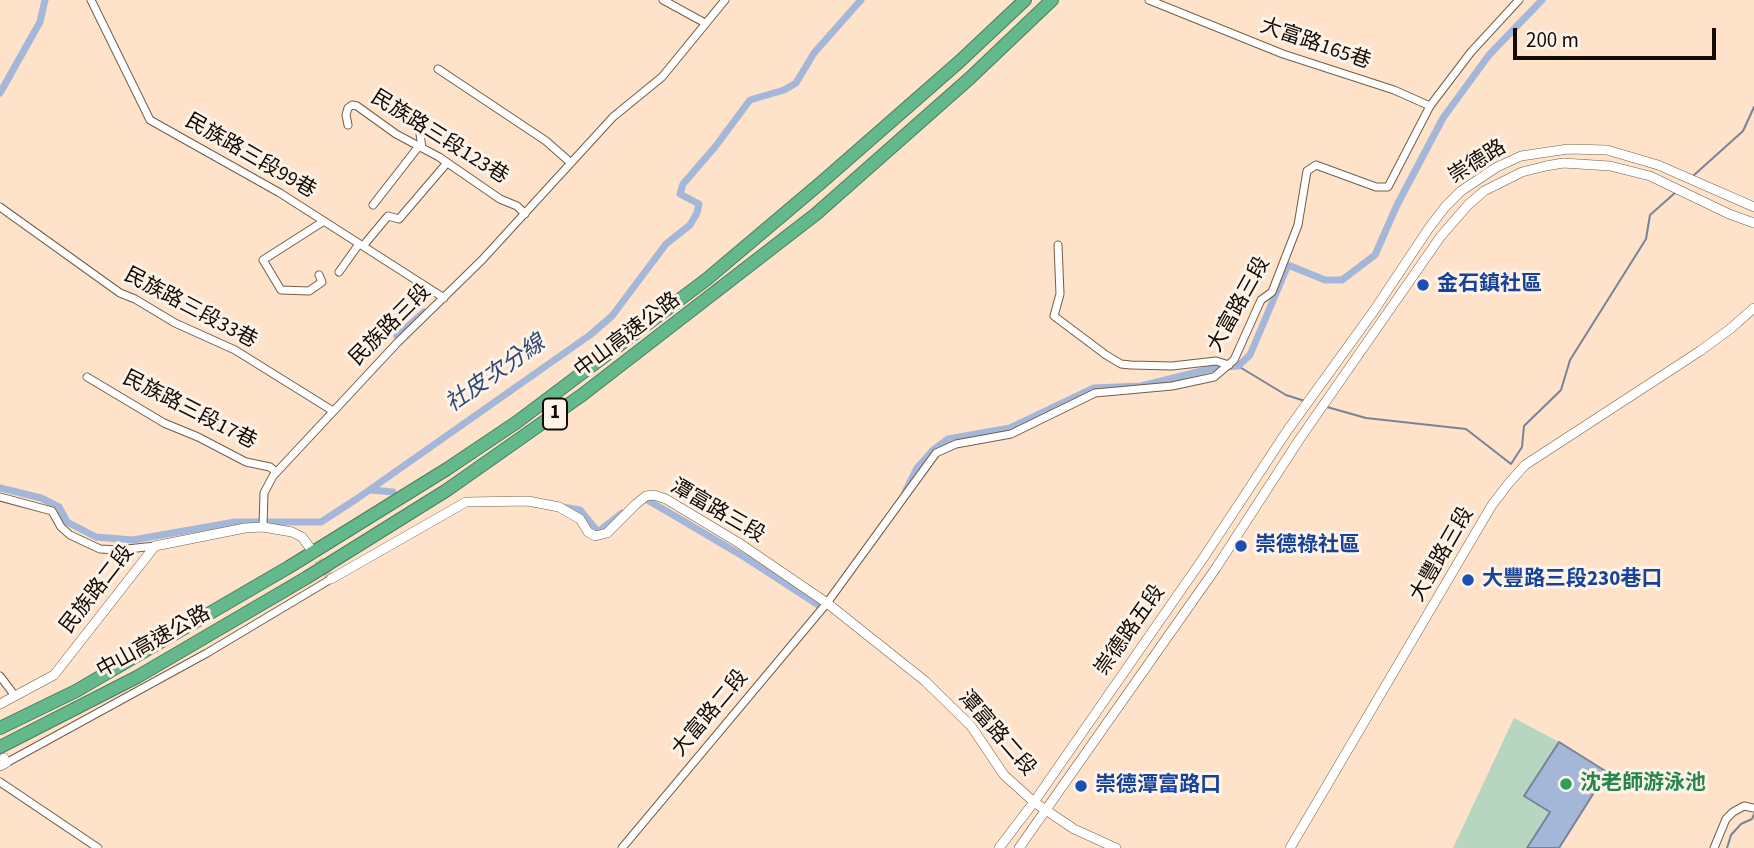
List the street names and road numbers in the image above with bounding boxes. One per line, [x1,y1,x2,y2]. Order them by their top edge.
street label: 大富路165巷 [1256,14,1374,76]
street label: 民族路三段123巷 [366,86,512,190]
street label: 民族路三段99巷 [180,109,320,205]
street label: 崇德路 [1445,136,1511,190]
street label: 大富路三段 [1204,253,1276,357]
street label: 民族路三段33巷 [119,263,261,355]
street label: 民族路三段 [345,280,437,372]
street label: 中山高速公路 [570,288,686,384]
street label: 民族路三段17巷 [118,366,260,456]
road number: 1 [543,398,567,430]
street label: 潭富路三段 [665,475,769,549]
street label: 大豐路三段 [1406,503,1480,607]
street label: 民族路二段 [56,541,140,639]
street label: 崇德路五段 [1091,581,1171,681]
street label: 中山高速公路 [93,601,215,685]
street label: 大富路二段 [668,666,754,762]
street label: 潭富路二段 [952,686,1040,782]

